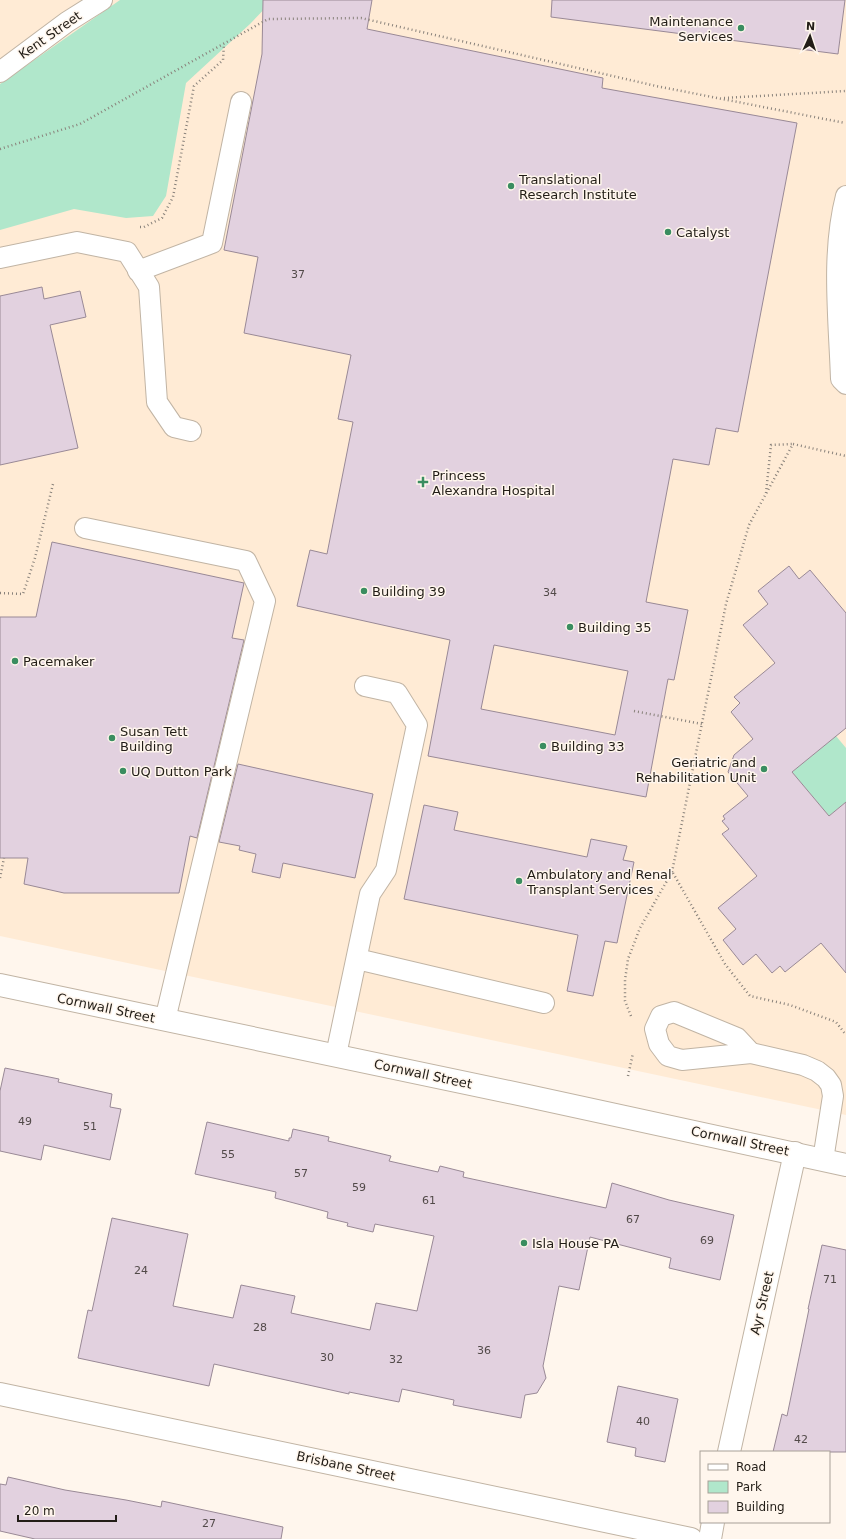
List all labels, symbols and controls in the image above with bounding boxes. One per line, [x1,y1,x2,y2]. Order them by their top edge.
street label: Kent Street [16,8,84,62]
place label: Maintenance Services [649,14,733,44]
north arrow [790,16,830,56]
text: N [806,20,815,33]
marker: Maintenance Services [736,23,746,33]
place label: Translational Research Institute [518,172,637,202]
marker: Translational Research Institute [506,181,516,191]
place label: Catalyst [676,225,729,240]
marker: Catalyst [663,227,673,237]
house number: 37 [291,268,305,281]
place label: Princess Alexandra Hospital [432,468,555,498]
marker: Princess Alexandra Hospital [417,476,429,488]
place label: Building 39 [372,584,445,599]
marker: Building 39 [359,586,369,596]
house number: 34 [543,586,557,599]
place label: Building 35 [578,620,651,635]
marker: Building 35 [565,622,575,632]
place label: Pacemaker [23,654,95,669]
marker: Pacemaker [10,656,20,666]
place label: Susan Tett Building [120,724,188,754]
marker: Susan Tett Building [107,733,117,743]
place label: Building 33 [551,739,624,754]
marker: Building 33 [538,741,548,751]
place label: Geriatric and Rehabilitation Unit [636,755,756,785]
place label: UQ Dutton Park [131,764,232,779]
marker: Geriatric and Rehabilitation Unit [759,764,769,774]
marker: UQ Dutton Park [118,766,128,776]
place label: Ambulatory and Renal Transplant Services [526,867,672,897]
marker: Ambulatory and Renal Transplant Services [514,876,524,886]
street label: Cornwall Street [56,990,156,1026]
street label: Cornwall Street [373,1056,473,1092]
house number: 49 [18,1115,32,1128]
house number: 51 [83,1120,97,1133]
street label: Cornwall Street [690,1123,790,1159]
house number: 55 [221,1148,235,1161]
house number: 57 [294,1167,308,1180]
house number: 59 [352,1181,366,1194]
house number: 61 [422,1194,436,1207]
house number: 67 [626,1213,640,1226]
house number: 69 [700,1234,714,1247]
place label: Isla House PA [532,1236,619,1251]
marker: Isla House PA [519,1238,529,1248]
house number: 24 [134,1264,148,1277]
street label: Ayr Street [747,1270,777,1336]
house number: 71 [823,1273,837,1286]
house number: 28 [253,1321,267,1334]
house number: 36 [477,1344,491,1357]
house number: 30 [320,1351,334,1364]
house number: 32 [389,1353,403,1366]
house number: 40 [636,1415,650,1428]
house number: 42 [794,1433,808,1446]
street label: Brisbane Street [295,1448,397,1484]
legend [700,1451,830,1523]
text: Road [736,1460,766,1474]
text: Park [736,1480,762,1494]
scale bar [18,1497,116,1523]
text: Building [736,1500,785,1514]
text: 20 m [24,1504,55,1518]
house number: 27 [202,1517,216,1530]

